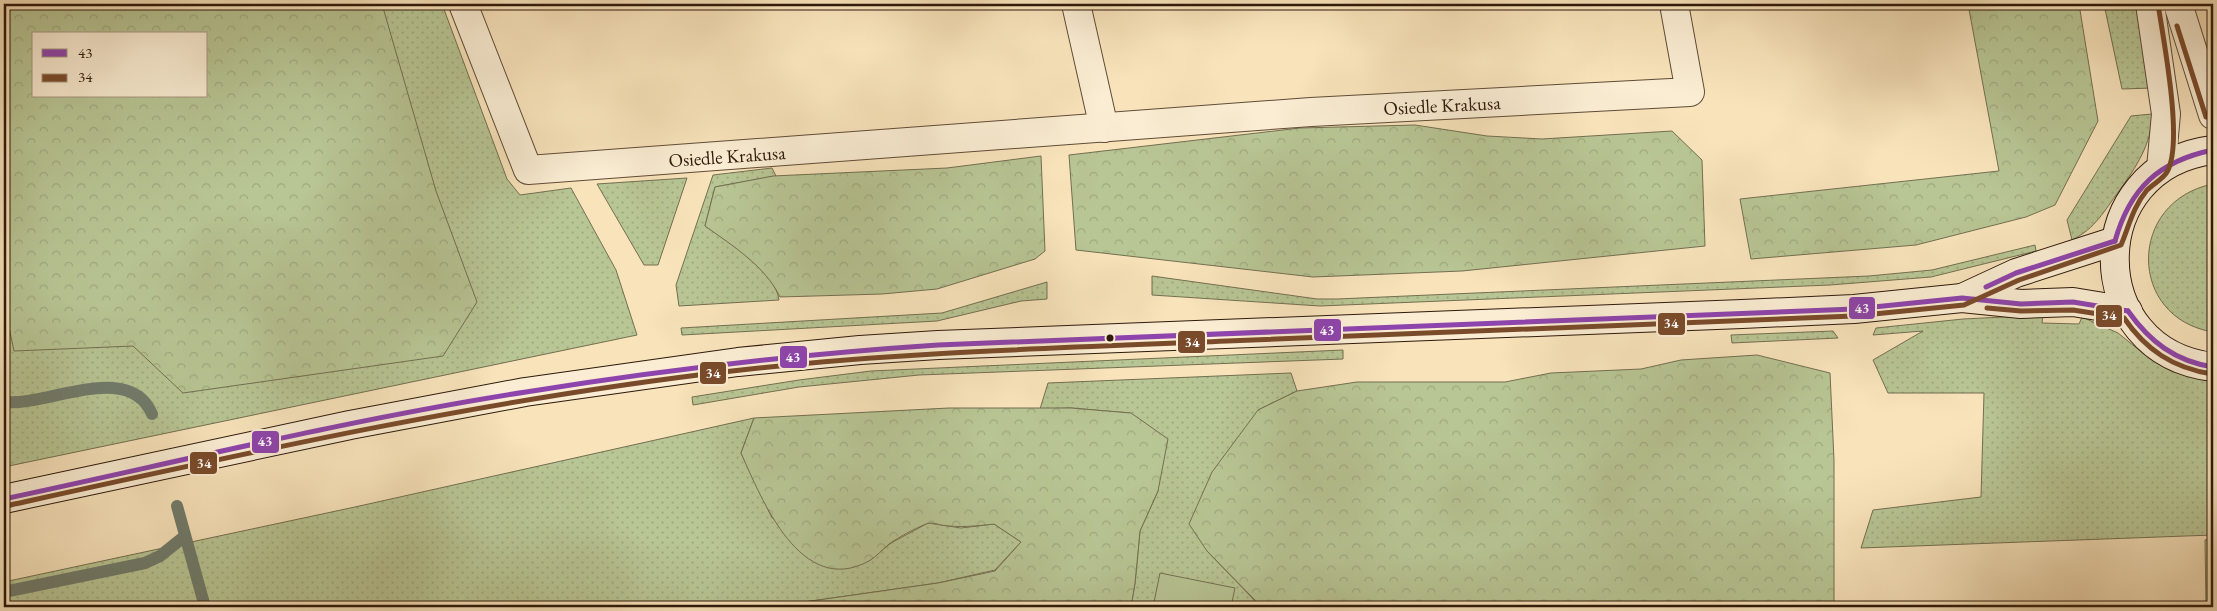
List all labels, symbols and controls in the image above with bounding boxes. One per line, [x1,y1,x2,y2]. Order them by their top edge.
legend [32,32,208,98]
text: 43 [78,43,92,62]
text: 34 [78,67,93,86]
street label: Osiedle Krakusa [1383,90,1502,121]
street label: Osiedle Krakusa [668,140,787,173]
line badge: 43 [1848,296,1876,320]
text: 43 [1855,299,1869,317]
line badge: 34 [2095,304,2123,328]
text: 34 [2102,306,2117,324]
line badge: 34 [1657,312,1686,336]
text: 34 [1664,314,1679,332]
line badge: 43 [1313,318,1342,342]
text: 43 [1320,321,1334,339]
line badge: 34 [1177,330,1206,354]
unlabelled marker [1105,333,1115,343]
text: 34 [1185,333,1200,351]
line badge: 43 [779,345,808,369]
text: 43 [786,348,800,366]
line badge: 34 [699,361,727,385]
text: 34 [706,364,721,382]
line badge: 43 [251,430,280,454]
text: 43 [258,432,272,450]
line badge: 34 [189,451,218,475]
text: 34 [197,454,212,472]

